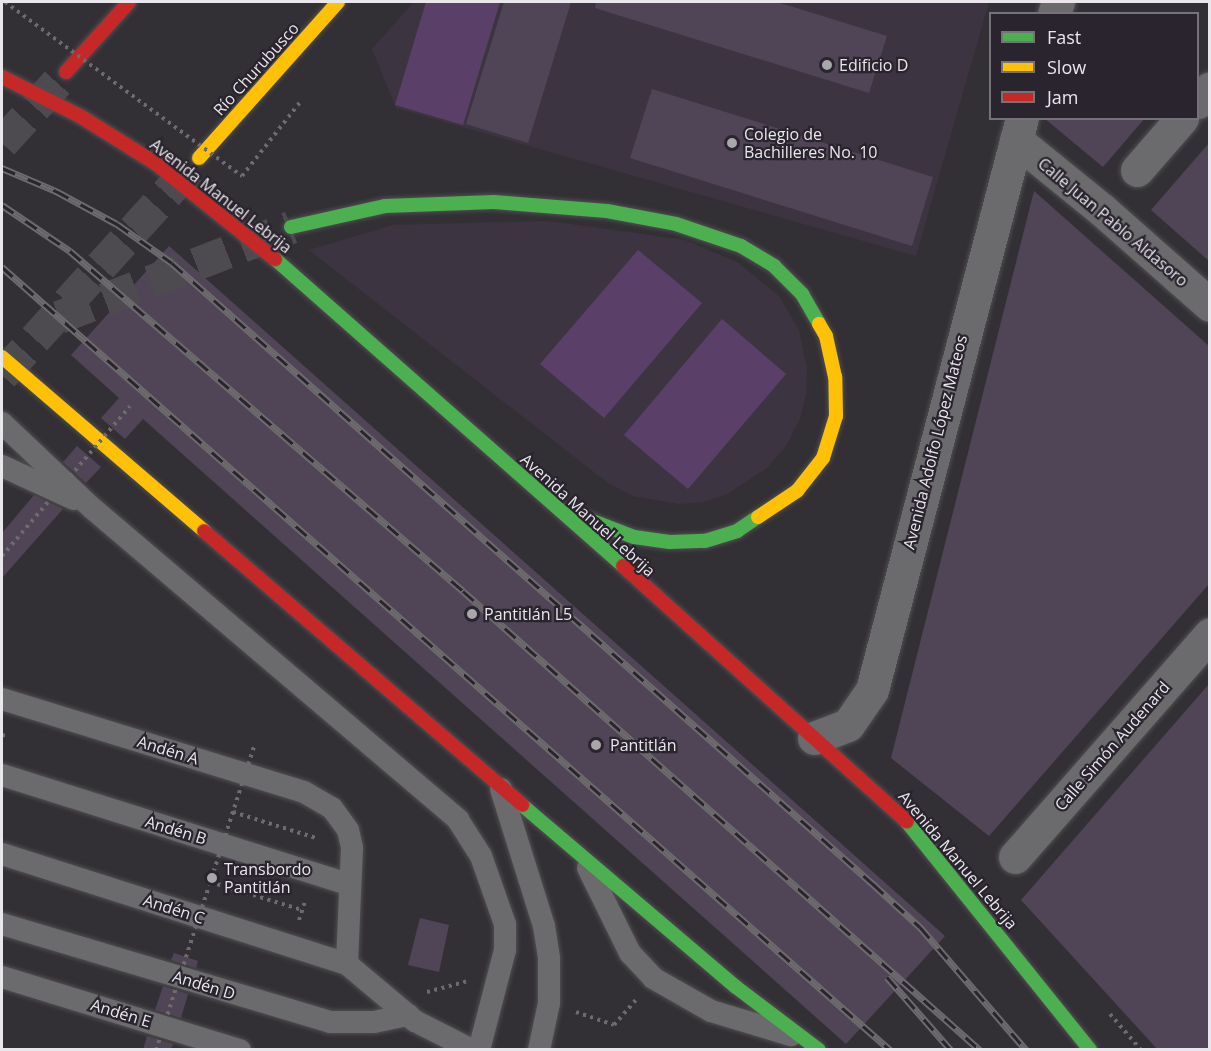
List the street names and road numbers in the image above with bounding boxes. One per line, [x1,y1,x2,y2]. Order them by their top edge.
street label: Río Churubusco [209,19,303,119]
street label: Avenida Manuel Lebrija [146,135,296,257]
street label: Calle Juan Pablo Aldasoro [1034,154,1192,290]
street label: Avenida Adolfo López Mateos [899,333,971,551]
street label: Avenida Manuel Lebrija [517,449,659,581]
street label: Calle Simón Audenard [1051,677,1173,815]
street label: Andén A [135,732,201,768]
street label: Avenida Manuel Lebrija [895,787,1021,933]
street label: Andén B [143,812,209,848]
street label: Andén C [141,890,207,928]
street label: Andén D [170,966,238,1004]
street label: Andén E [89,995,153,1031]

